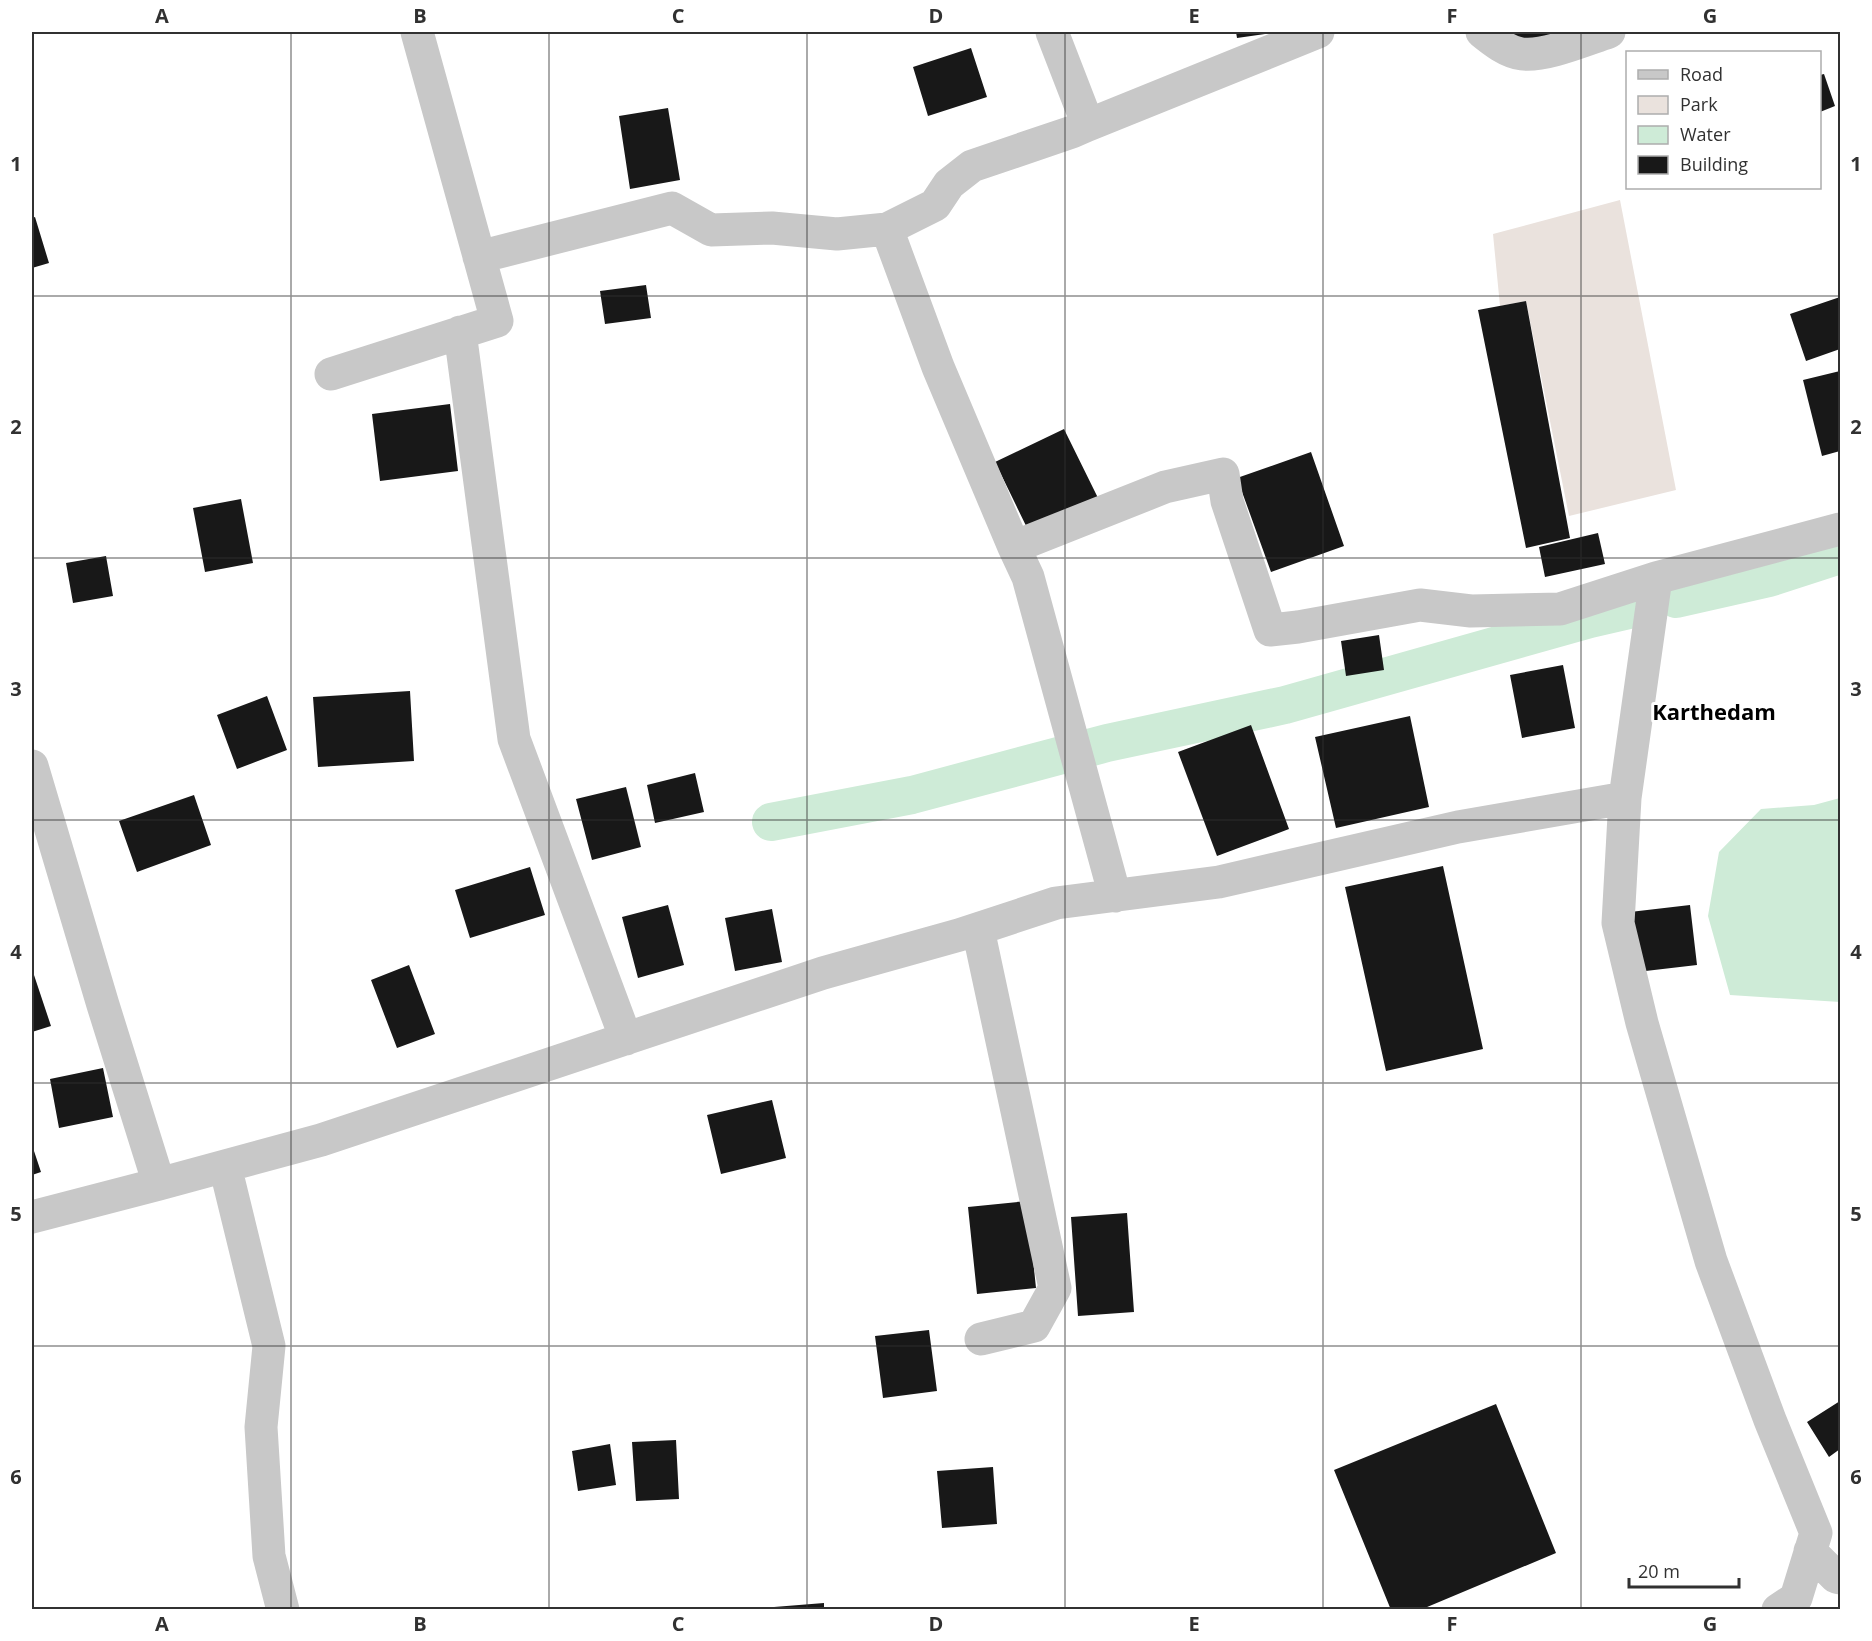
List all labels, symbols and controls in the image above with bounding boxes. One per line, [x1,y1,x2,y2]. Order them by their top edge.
text: A [155,2,169,29]
text: B [413,2,427,29]
text: C [672,2,685,29]
text: D [929,2,943,29]
text: E [1188,2,1200,29]
text: F [1447,2,1457,29]
text: G [1703,2,1717,29]
legend [1626,51,1821,189]
text: Road [1680,62,1723,86]
text: Park [1680,92,1718,116]
text: Water [1680,122,1731,146]
text: 1 [10,150,22,177]
text: 1 [1850,150,1862,177]
text: Building [1680,152,1748,176]
text: 2 [10,413,22,440]
text: 2 [1850,413,1862,440]
text: 3 [10,675,22,702]
text: 3 [1850,675,1862,702]
district label: Karthedam [1652,696,1776,726]
text: 4 [10,938,22,965]
text: 4 [1850,938,1862,965]
text: 5 [10,1200,22,1227]
text: 5 [1850,1200,1862,1227]
text: 6 [10,1463,22,1490]
text: 6 [1850,1463,1862,1490]
scale bar [1629,1551,1738,1589]
text: 20 m [1638,1559,1680,1583]
text: A [155,1610,169,1637]
text: B [413,1610,427,1637]
text: C [672,1610,685,1637]
text: D [929,1610,943,1637]
text: E [1188,1610,1200,1637]
text: F [1447,1610,1457,1637]
text: G [1703,1610,1717,1637]

